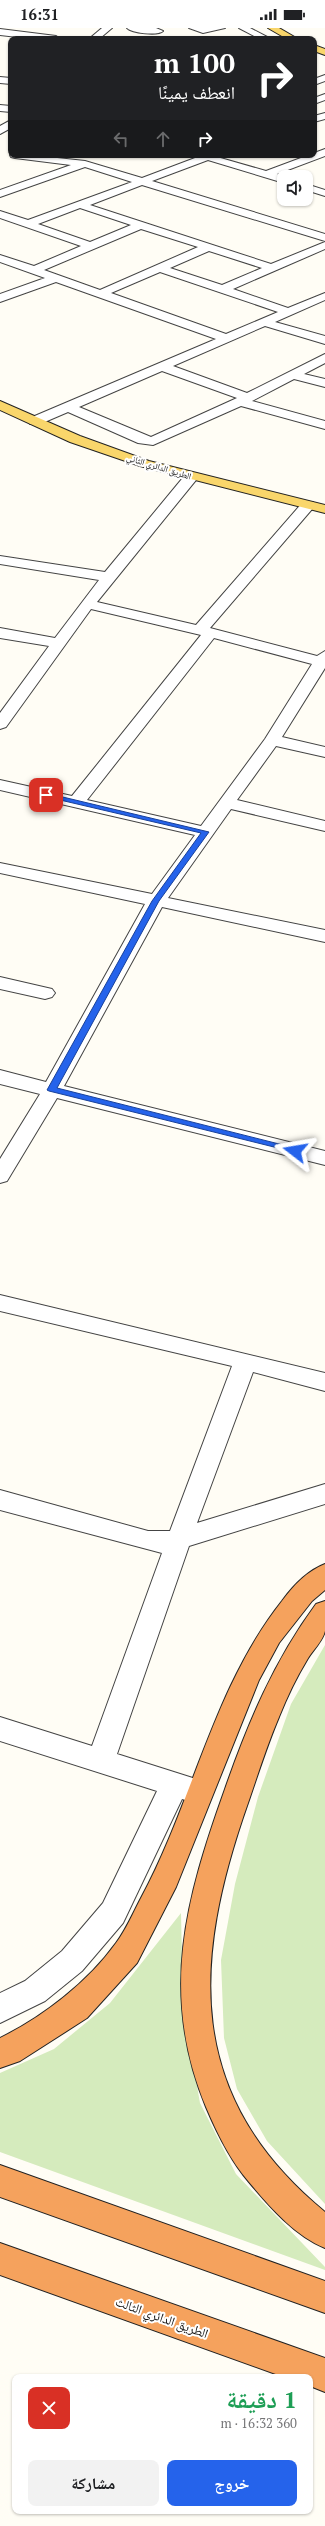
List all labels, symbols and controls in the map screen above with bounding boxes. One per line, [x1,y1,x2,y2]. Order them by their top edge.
text: 16:31 [20,4,59,24]
text: 100 m [154,44,235,81]
icon: right [249,52,301,104]
text: انعطف يمينًا [158,80,235,104]
icon: left [110,128,132,150]
icon: ahead [152,128,174,150]
icon: right [194,128,216,150]
map controls [277,170,313,206]
button: sound [277,170,313,206]
street label: الطريق الدائري الثاني [125,451,193,484]
pin [29,778,63,812]
icon: arrive [35,784,57,806]
position arrow [274,1130,316,1172]
street label: الطريق الدائري الثالث [112,2292,211,2344]
text: 1 دقيقة [227,2383,297,2415]
button: close [28,2387,70,2429]
text: 360 m · 16:32 [220,2414,297,2432]
button: مشاركة [28,2460,159,2506]
button: خروج [167,2460,297,2506]

